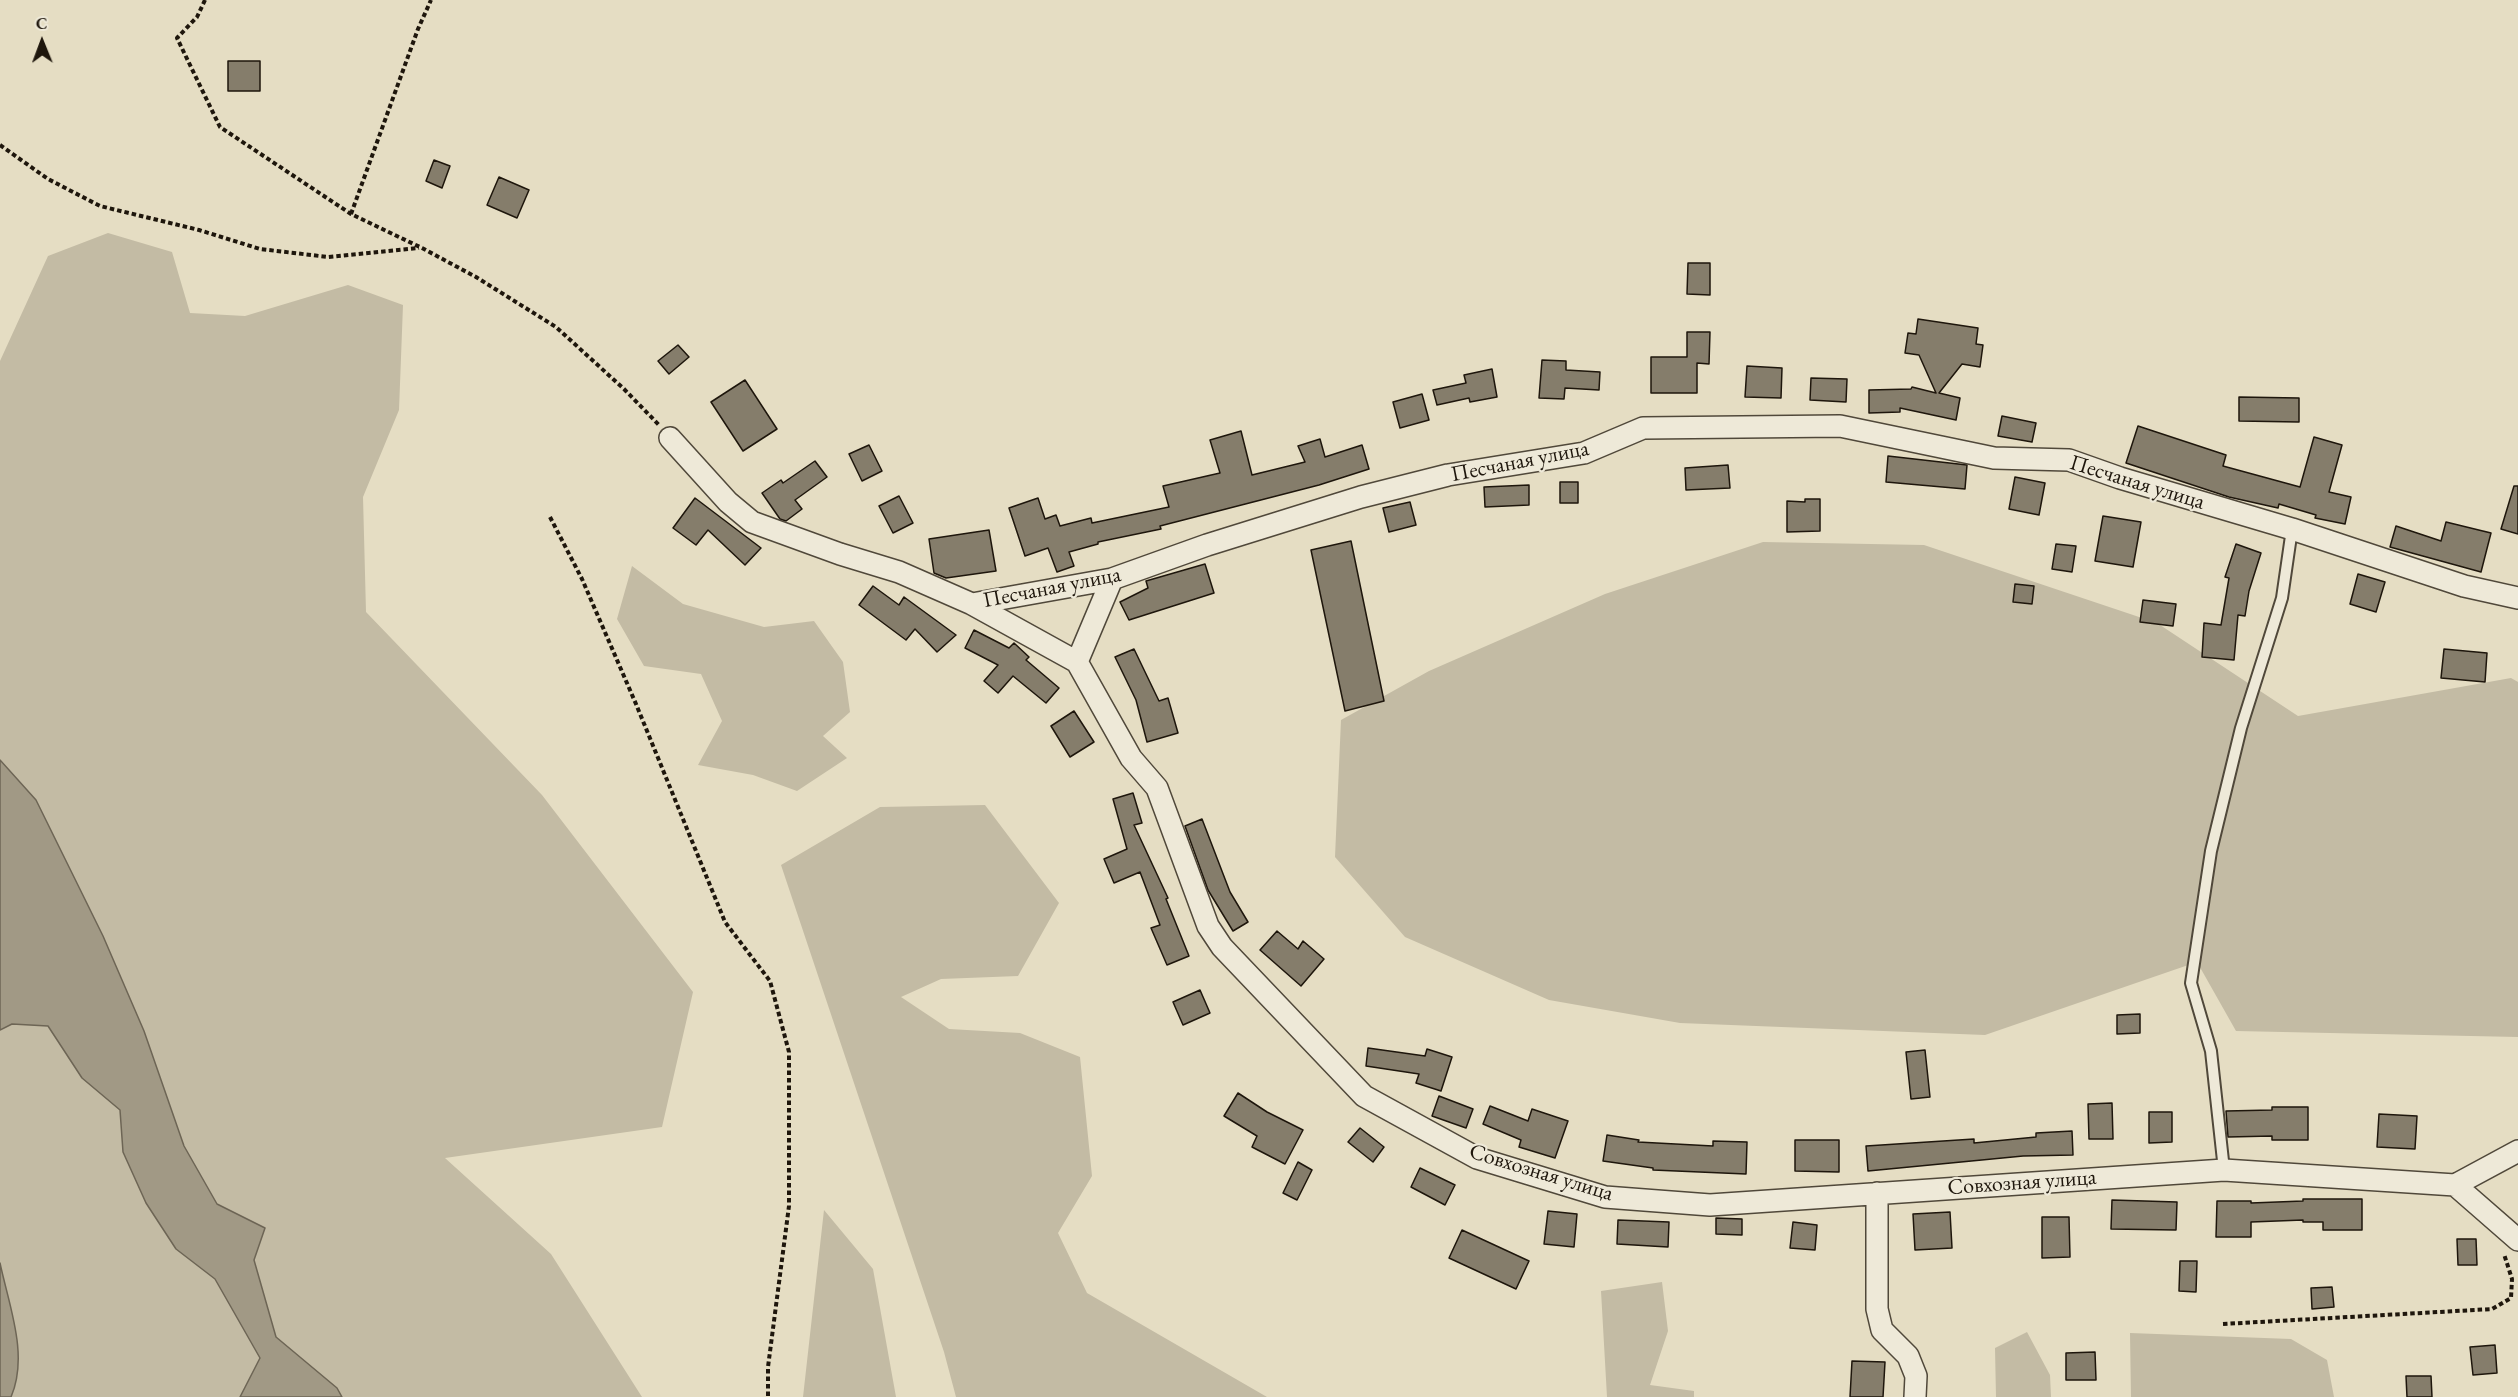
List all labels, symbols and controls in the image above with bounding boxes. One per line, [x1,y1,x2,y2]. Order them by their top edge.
north arrow [12,12,72,72]
text: С [36,13,48,34]
street label: Песчаная улица [1449,436,1591,488]
street label: Песчаная улица [2066,450,2208,516]
street label: Песчаная улица [981,562,1123,614]
street label: Совхозная улица [1466,1139,1616,1207]
street label: Совхозная улица [1947,1165,2097,1201]

